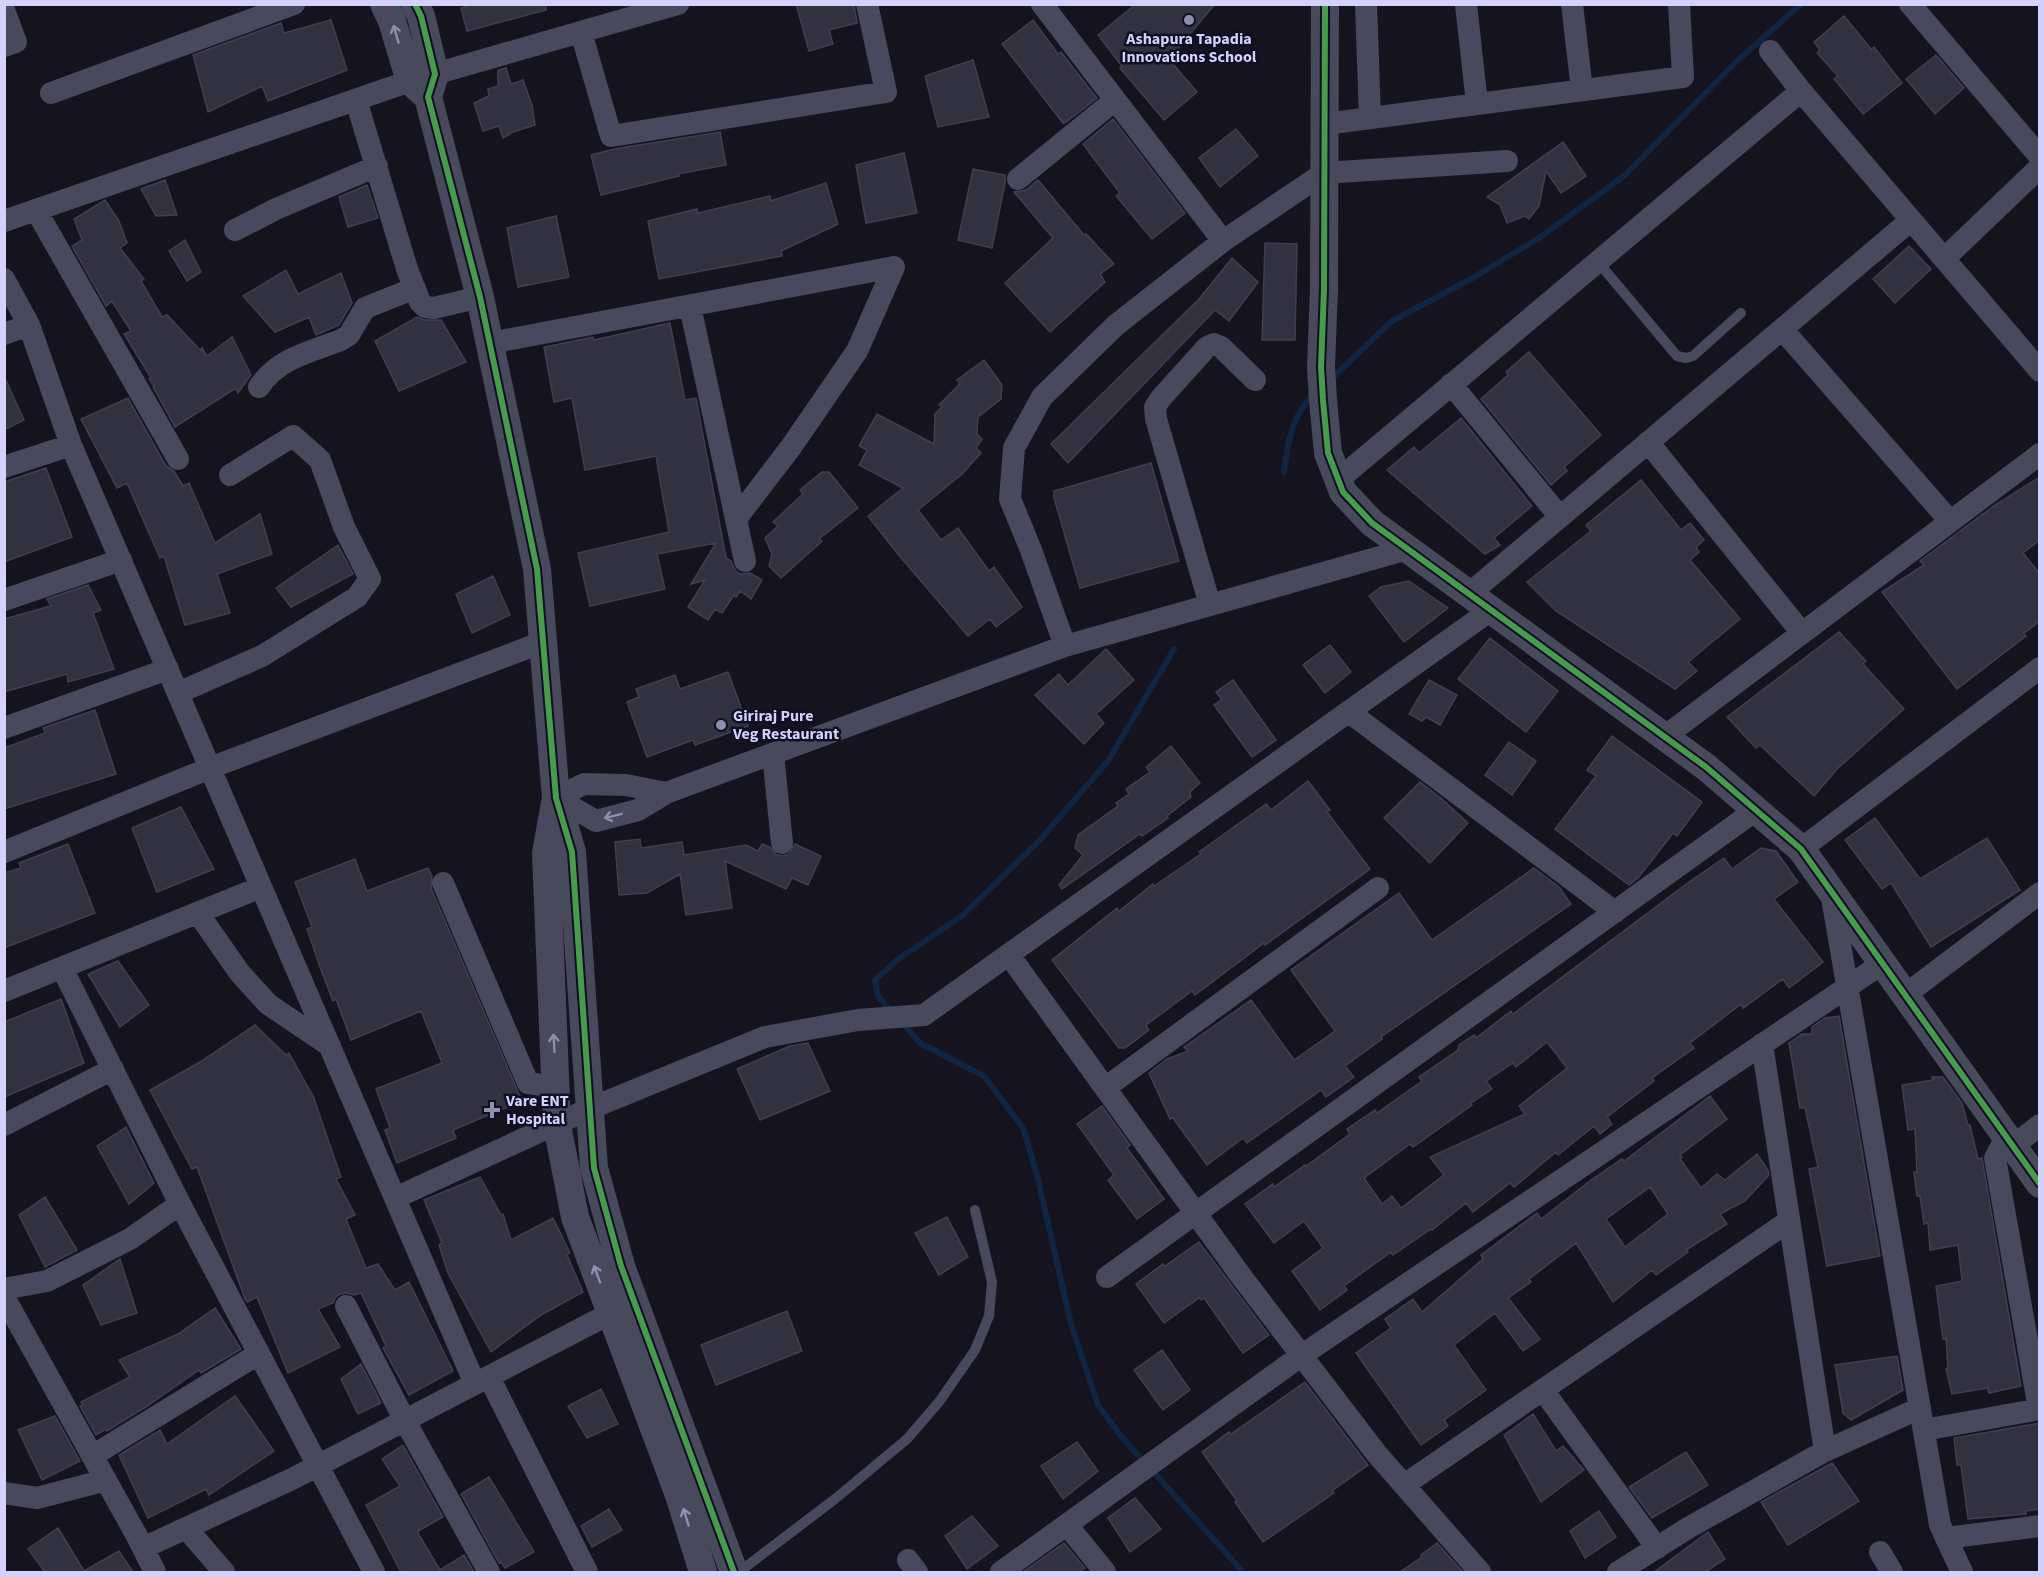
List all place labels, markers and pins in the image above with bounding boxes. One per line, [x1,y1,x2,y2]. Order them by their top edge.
marker: Ashapura Tapadia Innovations School [1182,13,1196,27]
place label: Ashapura Tapadia Innovations School [1122,28,1257,68]
place label: Giriraj Pure Veg Restaurant [732,705,839,745]
marker: Giriraj Pure Veg Restaurant [714,718,728,732]
place label: Vare ENT Hospital [505,1090,569,1130]
marker: Vare ENT Hospital [483,1101,501,1119]

